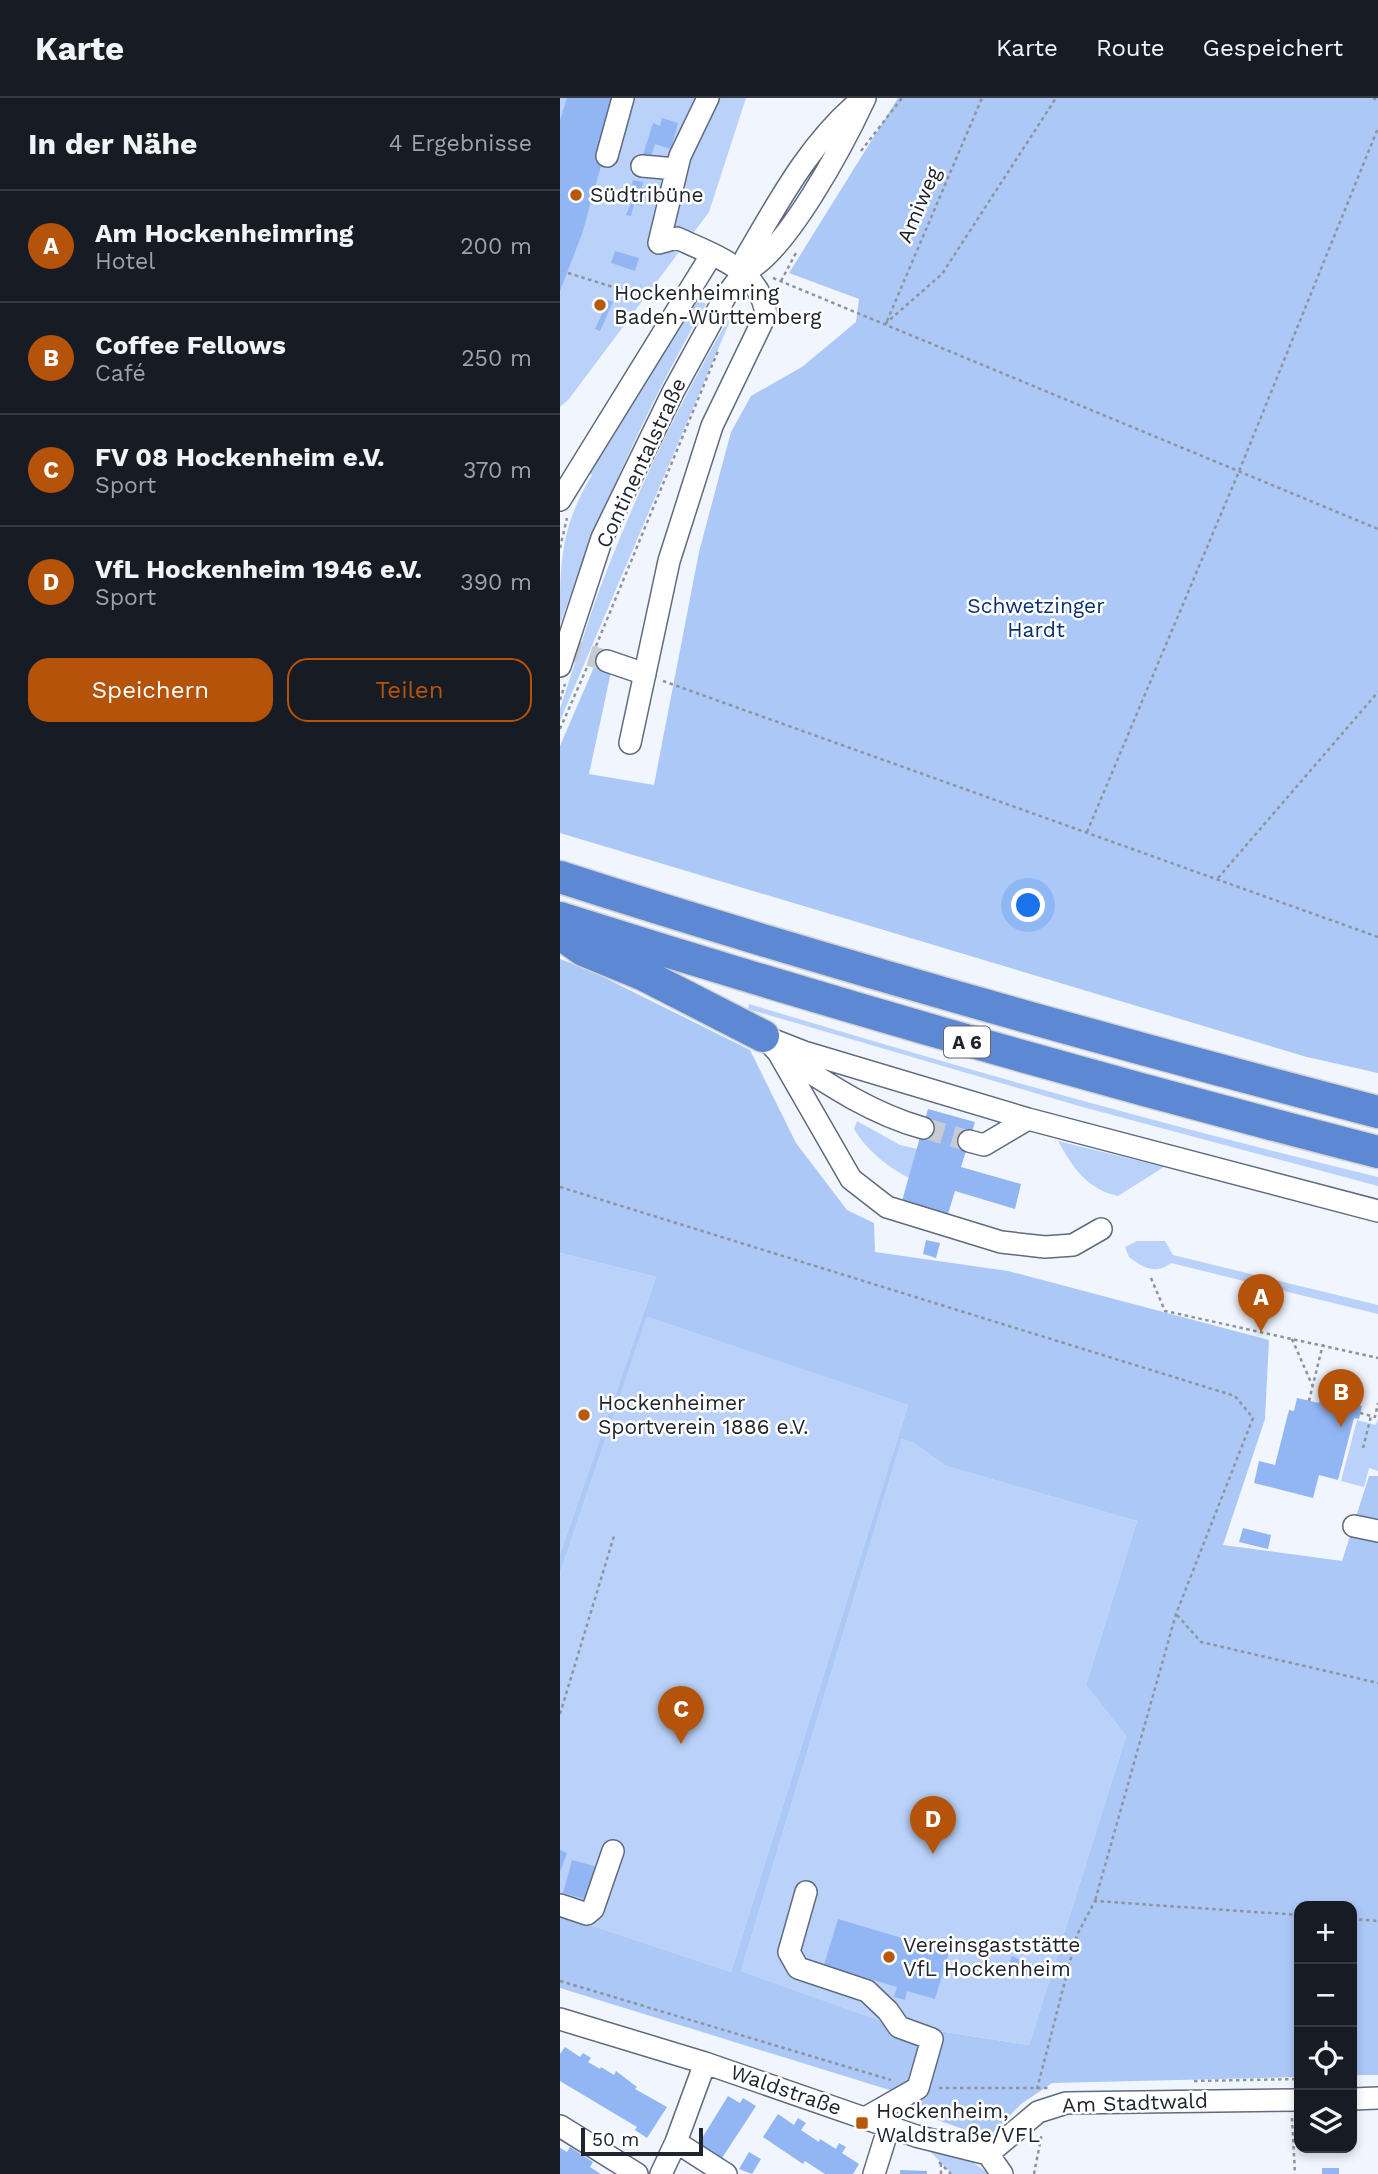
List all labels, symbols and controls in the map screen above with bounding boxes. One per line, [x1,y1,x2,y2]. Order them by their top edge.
text: Karte [35,29,124,68]
text: Karte [996,34,1058,62]
text: Route [1096,34,1165,62]
text: Gespeichert [1203,34,1343,62]
text: In der Nähe [28,126,197,161]
text: 4 Ergebnisse [389,130,532,157]
street label: Amiweg [891,162,946,246]
place label: Südtribüne [590,182,704,207]
marker: Südtribüne [568,187,584,203]
text: Am Hockenheimring [95,218,353,248]
text: A [43,233,59,260]
text: 200 m [460,233,532,260]
text: Hotel [95,248,155,275]
place label: Hockenheimring Baden-Württemberg [614,280,822,329]
marker: Hockenheimring Baden-Württemberg [592,297,608,313]
text: Coffee Fellows [95,330,286,360]
text: B [43,345,59,372]
text: 250 m [461,345,532,372]
text: Café [95,360,146,387]
street label: Continentalstraße [590,374,691,552]
text: FV 08 Hockenheim e.V. [95,442,385,472]
text: C [43,457,59,484]
text: 370 m [463,457,532,484]
text: Sport [95,472,156,499]
text: VfL Hockenheim 1946 e.V. [95,554,422,584]
text: D [43,569,59,596]
text: 390 m [460,569,532,596]
text: Sport [95,584,156,611]
park label: Schwetzinger Hardt [967,593,1105,642]
button: Speichern [28,658,273,722]
button: Teilen [287,658,532,722]
your location [1011,888,1045,922]
road number: A 6 [944,1026,990,1058]
pin: A [1238,1274,1284,1332]
pin: B [1318,1369,1364,1427]
place label: Hockenheimer Sportverein 1886 e.V. [598,1390,809,1439]
marker: Hockenheimer Sportverein 1886 e.V. [576,1407,592,1423]
pin: C [658,1686,704,1744]
pin: D [910,1796,956,1854]
map controls [1294,1901,1357,2153]
button: + [1294,1901,1357,1964]
place label: Vereinsgaststätte VfL Hockenheim [903,1932,1080,1981]
marker: Vereinsgaststätte VfL Hockenheim [881,1949,897,1965]
button: − [1294,1964,1357,2027]
button: locate [1294,2027,1357,2090]
street label: Waldstraße [727,2059,845,2120]
street label: Am Stadtwald [1062,2087,1208,2118]
button: layers [1294,2090,1357,2153]
place label: Hockenheim, Waldstraße/VFL [876,2098,1040,2147]
marker: Hockenheim, Waldstraße/VFL [854,2115,870,2131]
scale bar [581,2125,704,2157]
text: 50 m [592,2128,639,2151]

